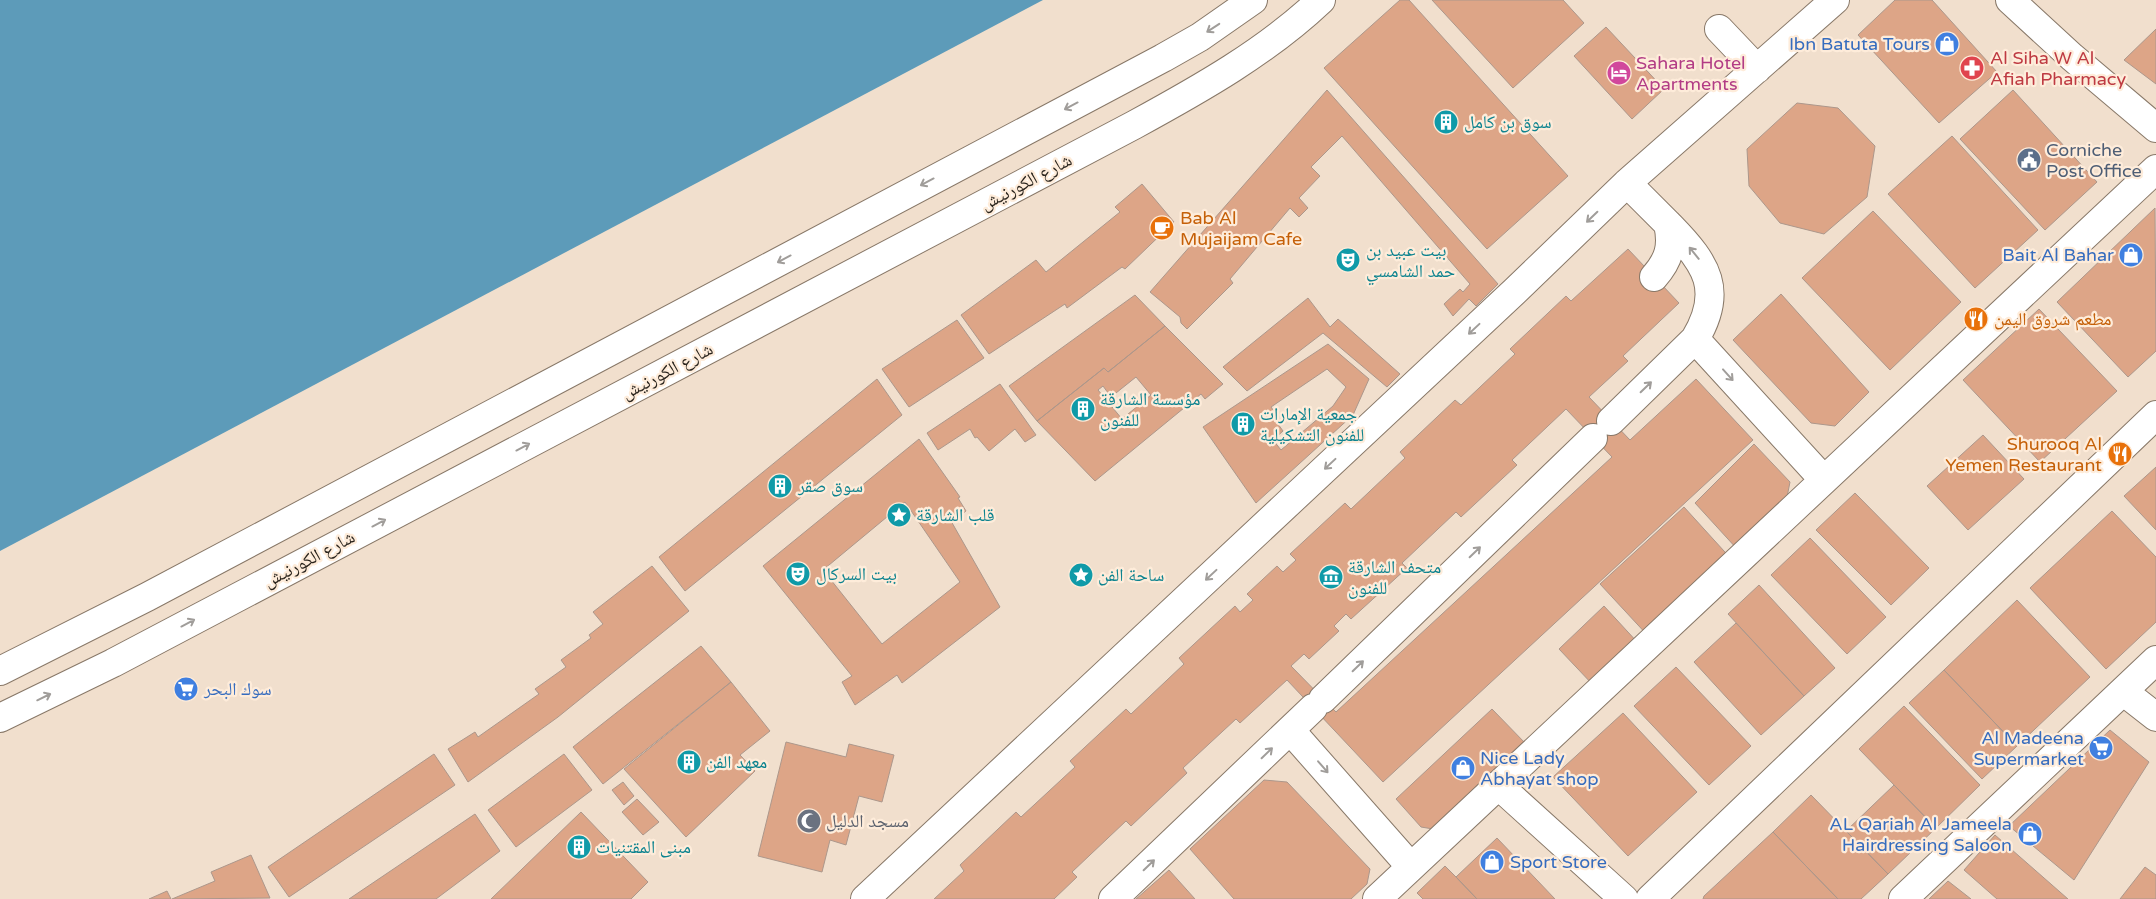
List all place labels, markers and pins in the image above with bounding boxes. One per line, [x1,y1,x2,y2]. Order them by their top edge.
shop icon: Ibn Batuta Tours [1934,31,1960,57]
place label: Ibn Batuta Tours [1789,33,1930,55]
place label: Al Siha W Al Afiah Pharmacy [1990,47,2126,90]
place label: Sahara Hotel Apartments [1636,52,1746,95]
pharmacy icon: Al Siha W Al Afiah Pharmacy [1959,55,1985,81]
hotel icon: Sahara Hotel Apartments [1606,60,1632,86]
building icon: سوق بن كامل [1433,109,1459,135]
place label: سوق بن كامل [1464,111,1552,133]
place label: Corniche Post Office [2046,139,2142,182]
public building icon: Corniche Post Office [2016,147,2042,173]
place label: Bab Al Mujaijam Cafe [1180,207,1302,250]
cafe icon: Bab Al Mujaijam Cafe [1149,215,1175,241]
place label: بيت عبيد بن حمد الشامسي [1366,239,1455,286]
shop icon: Bait Al Bahar [2118,242,2144,268]
place label: Bait Al Bahar [2002,244,2114,266]
theatre icon: بيت عبيد بن حمد الشامسي [1335,247,1361,273]
restaurant icon: مطعم شروق اليمن [1963,306,1989,332]
place label: مطعم شروق اليمن [1994,308,2112,331]
place label: مؤسسة الشارقة للفنون [1100,388,1200,431]
building icon: مؤسسة الشارقة للفنون [1070,396,1096,422]
place label: جمعية الإمارات للفنون التشكيلية [1260,403,1364,446]
building icon: جمعية الإمارات للفنون التشكيلية [1230,411,1256,437]
place label: Shurooq Al Yemen Restaurant [1945,433,2102,476]
restaurant icon: Shurooq Al Yemen Restaurant [2107,441,2133,467]
building icon: سوق صقر [767,473,793,499]
place label: سوق صقر [797,475,863,497]
place icon: قلب الشارقة [886,502,912,528]
place label: قلب الشارقة [916,504,995,526]
place label: متحف الشارقة للفنون [1348,556,1441,599]
theatre icon: بيت السركال [785,561,811,587]
place icon: ساحة الفن [1068,562,1094,588]
place label: بيت السركال [816,563,897,585]
place label: ساحة الفن [1098,564,1164,586]
museum icon: متحف الشارقة للفنون [1318,564,1344,590]
supermarket icon: سوك البحر [173,676,199,702]
place label: سوك البحر [203,678,272,700]
place label: Al Madeena Supermarket [1973,727,2084,770]
supermarket icon: Al Madeena Supermarket [2088,735,2114,761]
place label: Nice Lady Abhayat shop [1480,747,1599,790]
building icon: معهد الفن [676,749,702,775]
place label: معهد الفن [706,751,767,773]
shop icon: Nice Lady Abhayat shop [1450,755,1476,781]
mosque icon: مسجد الدليل [796,808,822,834]
place label: مسجد الدليل [826,810,909,832]
place label: AL Qariah Al Jameela Hairdressing Saloon [1829,813,2012,856]
shop icon: AL Qariah Al Jameela Hairdressing Saloon [2017,821,2043,847]
building icon: مبنى المقتنيات [566,834,592,860]
place label: مبنى المقتنيات [596,836,691,858]
shop icon: Sport Store [1479,849,1505,875]
place label: Sport Store [1510,851,1607,873]

